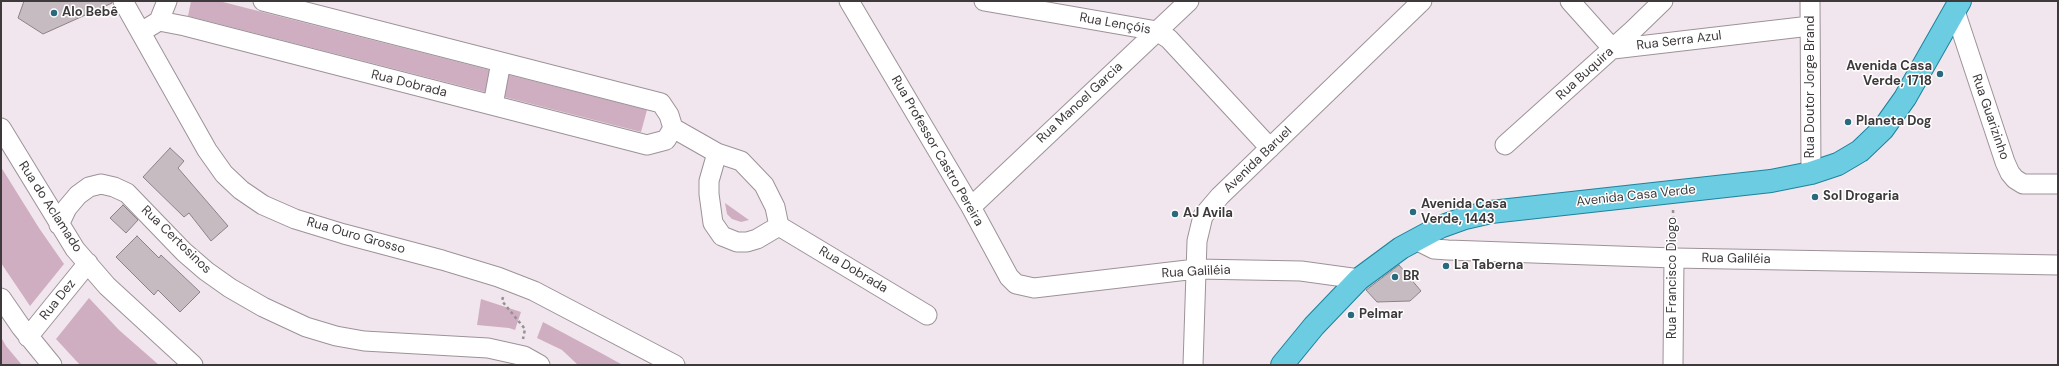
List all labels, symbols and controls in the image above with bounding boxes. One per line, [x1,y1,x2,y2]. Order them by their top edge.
place label: Alo Bebê [62,5,118,21]
marker: Alo Bebê [49,8,59,18]
street label: Rua Lençóis [1078,10,1152,38]
street label: Rua Doutor Jorge Brand [1803,16,1819,158]
street label: Rua Serra Azul [1636,28,1722,54]
street label: Rua Buquira [1553,44,1617,104]
street label: Rua Manoel Garcia [1034,59,1126,147]
place label: Avenida Casa Verde, 1718 [1846,59,1932,90]
street label: Rua Dobrada [369,67,449,101]
marker: Avenida Casa Verde, 1718 [1935,69,1945,79]
street label: Rua Guarizinho [1968,72,2012,162]
street label: Rua Professor Castro Pereira [887,73,987,229]
place label: Planeta Dog [1856,114,1932,130]
marker: Planeta Dog [1843,117,1853,127]
street label: Avenida Baruel [1221,124,1295,196]
street label: Rua do Aclamado [15,159,85,255]
street label: Avenida Casa Verde [1576,182,1696,210]
place label: Sol Drogaria [1823,189,1899,205]
marker: Sol Drogaria [1810,192,1820,202]
place label: Avenida Casa Verde, 1443 [1421,197,1507,228]
street label: Rua Certosinos [138,203,214,277]
place label: AJ Avila [1183,206,1233,222]
marker: Avenida Casa Verde, 1443 [1408,207,1418,217]
marker: AJ Avila [1170,209,1180,219]
street label: Rua Ouro Grosso [305,214,407,258]
street label: Rua Francisco Diogo [1665,217,1681,339]
street label: Rua Dobrada [816,243,890,297]
street label: Rua Galiléia [1701,251,1771,267]
place label: La Taberna [1454,258,1523,274]
marker: La Taberna [1441,261,1451,271]
street label: Rua Galiléia [1161,262,1231,282]
place label: BR [1403,269,1419,285]
marker: BR [1390,272,1400,282]
street label: Rua Dez [37,276,79,324]
place label: Pelmar [1359,307,1403,323]
marker: Pelmar [1346,310,1356,320]

